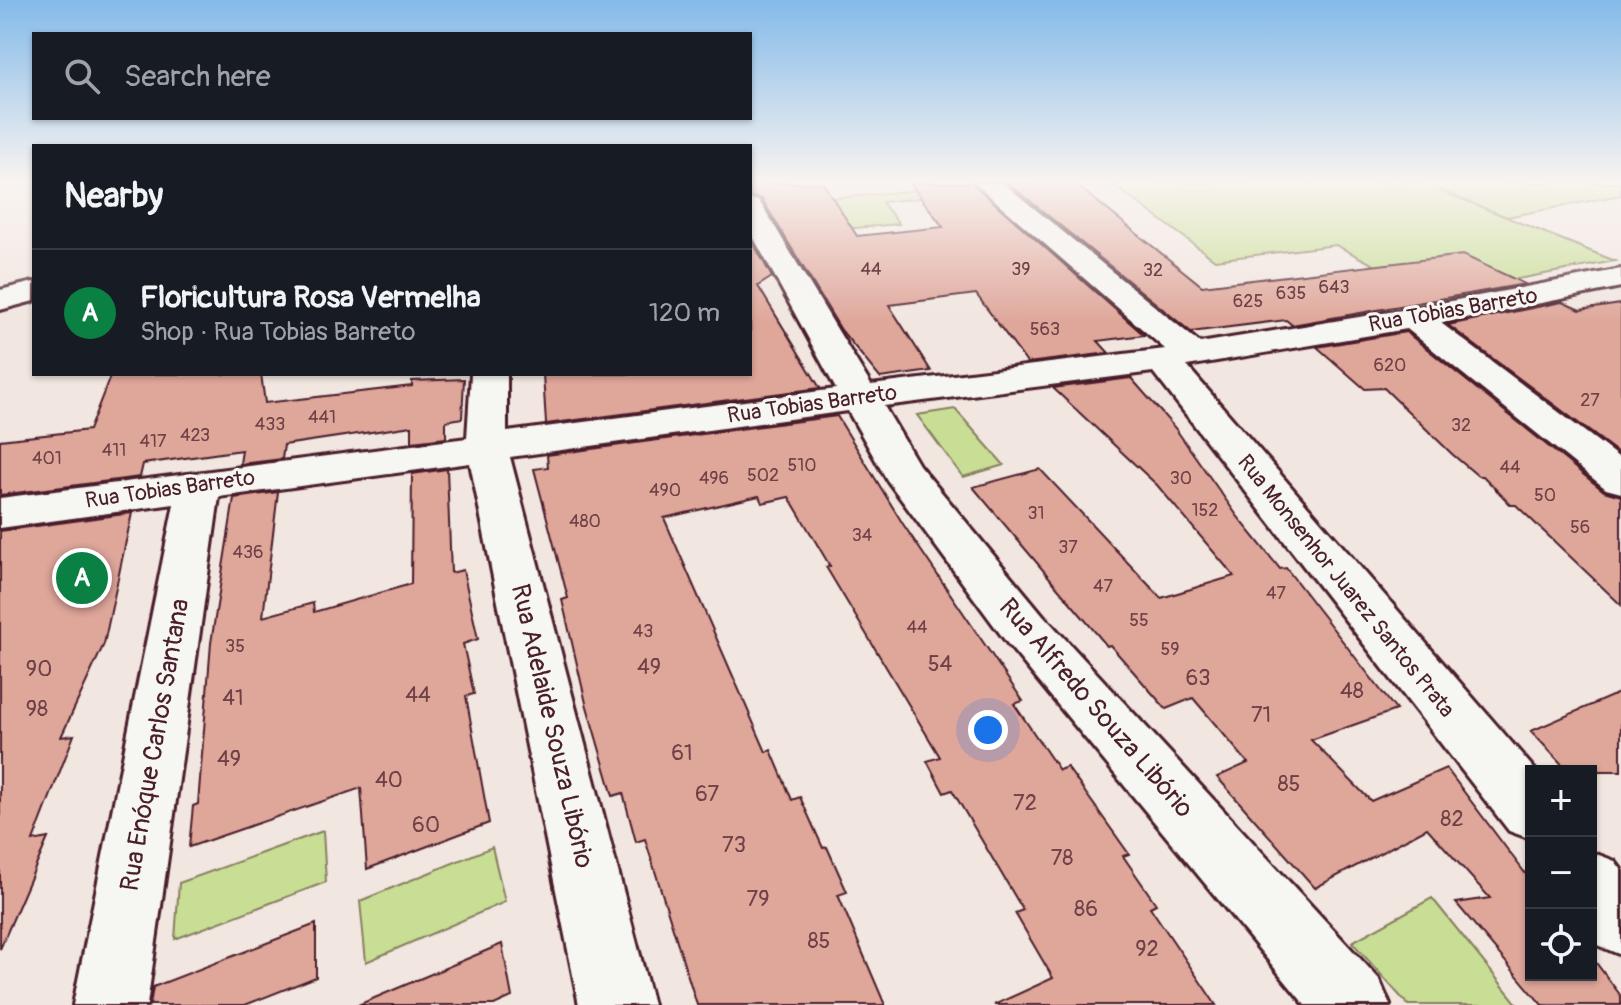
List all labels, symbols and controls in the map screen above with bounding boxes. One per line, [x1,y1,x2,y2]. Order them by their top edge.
search box [32,32,752,120]
icon: search [60,54,104,98]
text: Search here [124,58,271,95]
text: Nearby [64,175,163,218]
house number: 44 [861,258,882,281]
house number: 39 [1011,258,1031,281]
house number: 32 [1143,259,1163,282]
house number: 643 [1319,276,1349,299]
text: Floricultura Rosa Vermelha [140,279,481,316]
street label: Rua Tobias Barreto [1366,281,1540,339]
house number: 635 [1276,282,1306,305]
house number: 625 [1233,290,1263,313]
text: A [82,297,98,329]
text: 120 m [649,297,720,329]
text: Shop · Rua Tobias Barreto [140,316,415,348]
house number: 563 [1030,318,1060,341]
house number: 620 [1374,354,1406,377]
street label: Rua Tobias Barreto [725,378,899,430]
house number: 27 [1580,389,1600,412]
house number: 441 [308,406,336,429]
house number: 433 [255,413,285,436]
house number: 32 [1451,414,1471,437]
house number: 423 [180,424,210,447]
house number: 417 [140,430,167,453]
house number: 411 [102,439,126,462]
house number: 401 [32,447,62,470]
street label: Rua Monsenhor Juarez Santos Prata [1231,449,1461,723]
house number: 510 [787,454,817,477]
house number: 44 [1500,456,1521,479]
street label: Rua Tobias Barreto [83,463,257,515]
house number: 502 [747,464,779,487]
house number: 496 [699,467,729,490]
house number: 30 [1170,467,1192,490]
house number: 490 [649,479,681,502]
house number: 50 [1534,484,1556,507]
house number: 152 [1192,499,1218,522]
house number: 31 [1027,502,1045,525]
house number: 480 [569,510,601,533]
house number: 56 [1570,516,1590,539]
house number: 34 [852,524,873,547]
house number: 37 [1058,536,1078,559]
house number: 436 [233,541,263,564]
pin: A [56,548,108,608]
house number: 47 [1093,575,1113,598]
street label: Rua Adelaide Souza Libório [504,581,600,871]
house number: 47 [1266,582,1286,605]
street label: Rua Alfredo Souza Libório [992,592,1200,824]
street label: Rua Enóque Carlos Santana [114,596,196,894]
house number: 55 [1129,609,1149,632]
house number: 44 [907,616,928,639]
house number: 43 [633,620,653,643]
house number: 35 [225,635,245,658]
house number: 59 [1160,638,1180,661]
house number: 54 [928,650,953,678]
house number: 49 [637,653,661,681]
house number: 90 [26,655,52,683]
house number: 63 [1185,664,1211,692]
house number: 48 [1340,677,1364,705]
house number: 44 [405,681,431,709]
house number: 41 [222,684,244,712]
house number: 98 [26,695,48,723]
house number: 71 [1251,701,1271,729]
your location [968,710,1008,750]
house number: 61 [671,739,693,767]
house number: 49 [217,745,241,773]
map controls [1525,765,1597,981]
button: + [1525,765,1597,837]
house number: 40 [375,766,403,794]
house number: 85 [1277,770,1301,798]
house number: 67 [695,780,719,808]
house number: 72 [1013,789,1037,817]
house number: 82 [1440,805,1464,833]
house number: 60 [412,811,440,839]
house number: 73 [722,831,746,859]
button: − [1525,837,1597,909]
house number: 78 [1051,844,1073,872]
house number: 79 [747,885,769,913]
house number: 86 [1074,895,1098,923]
button: locate [1525,909,1597,981]
house number: 85 [807,927,831,955]
house number: 92 [1135,935,1159,963]

